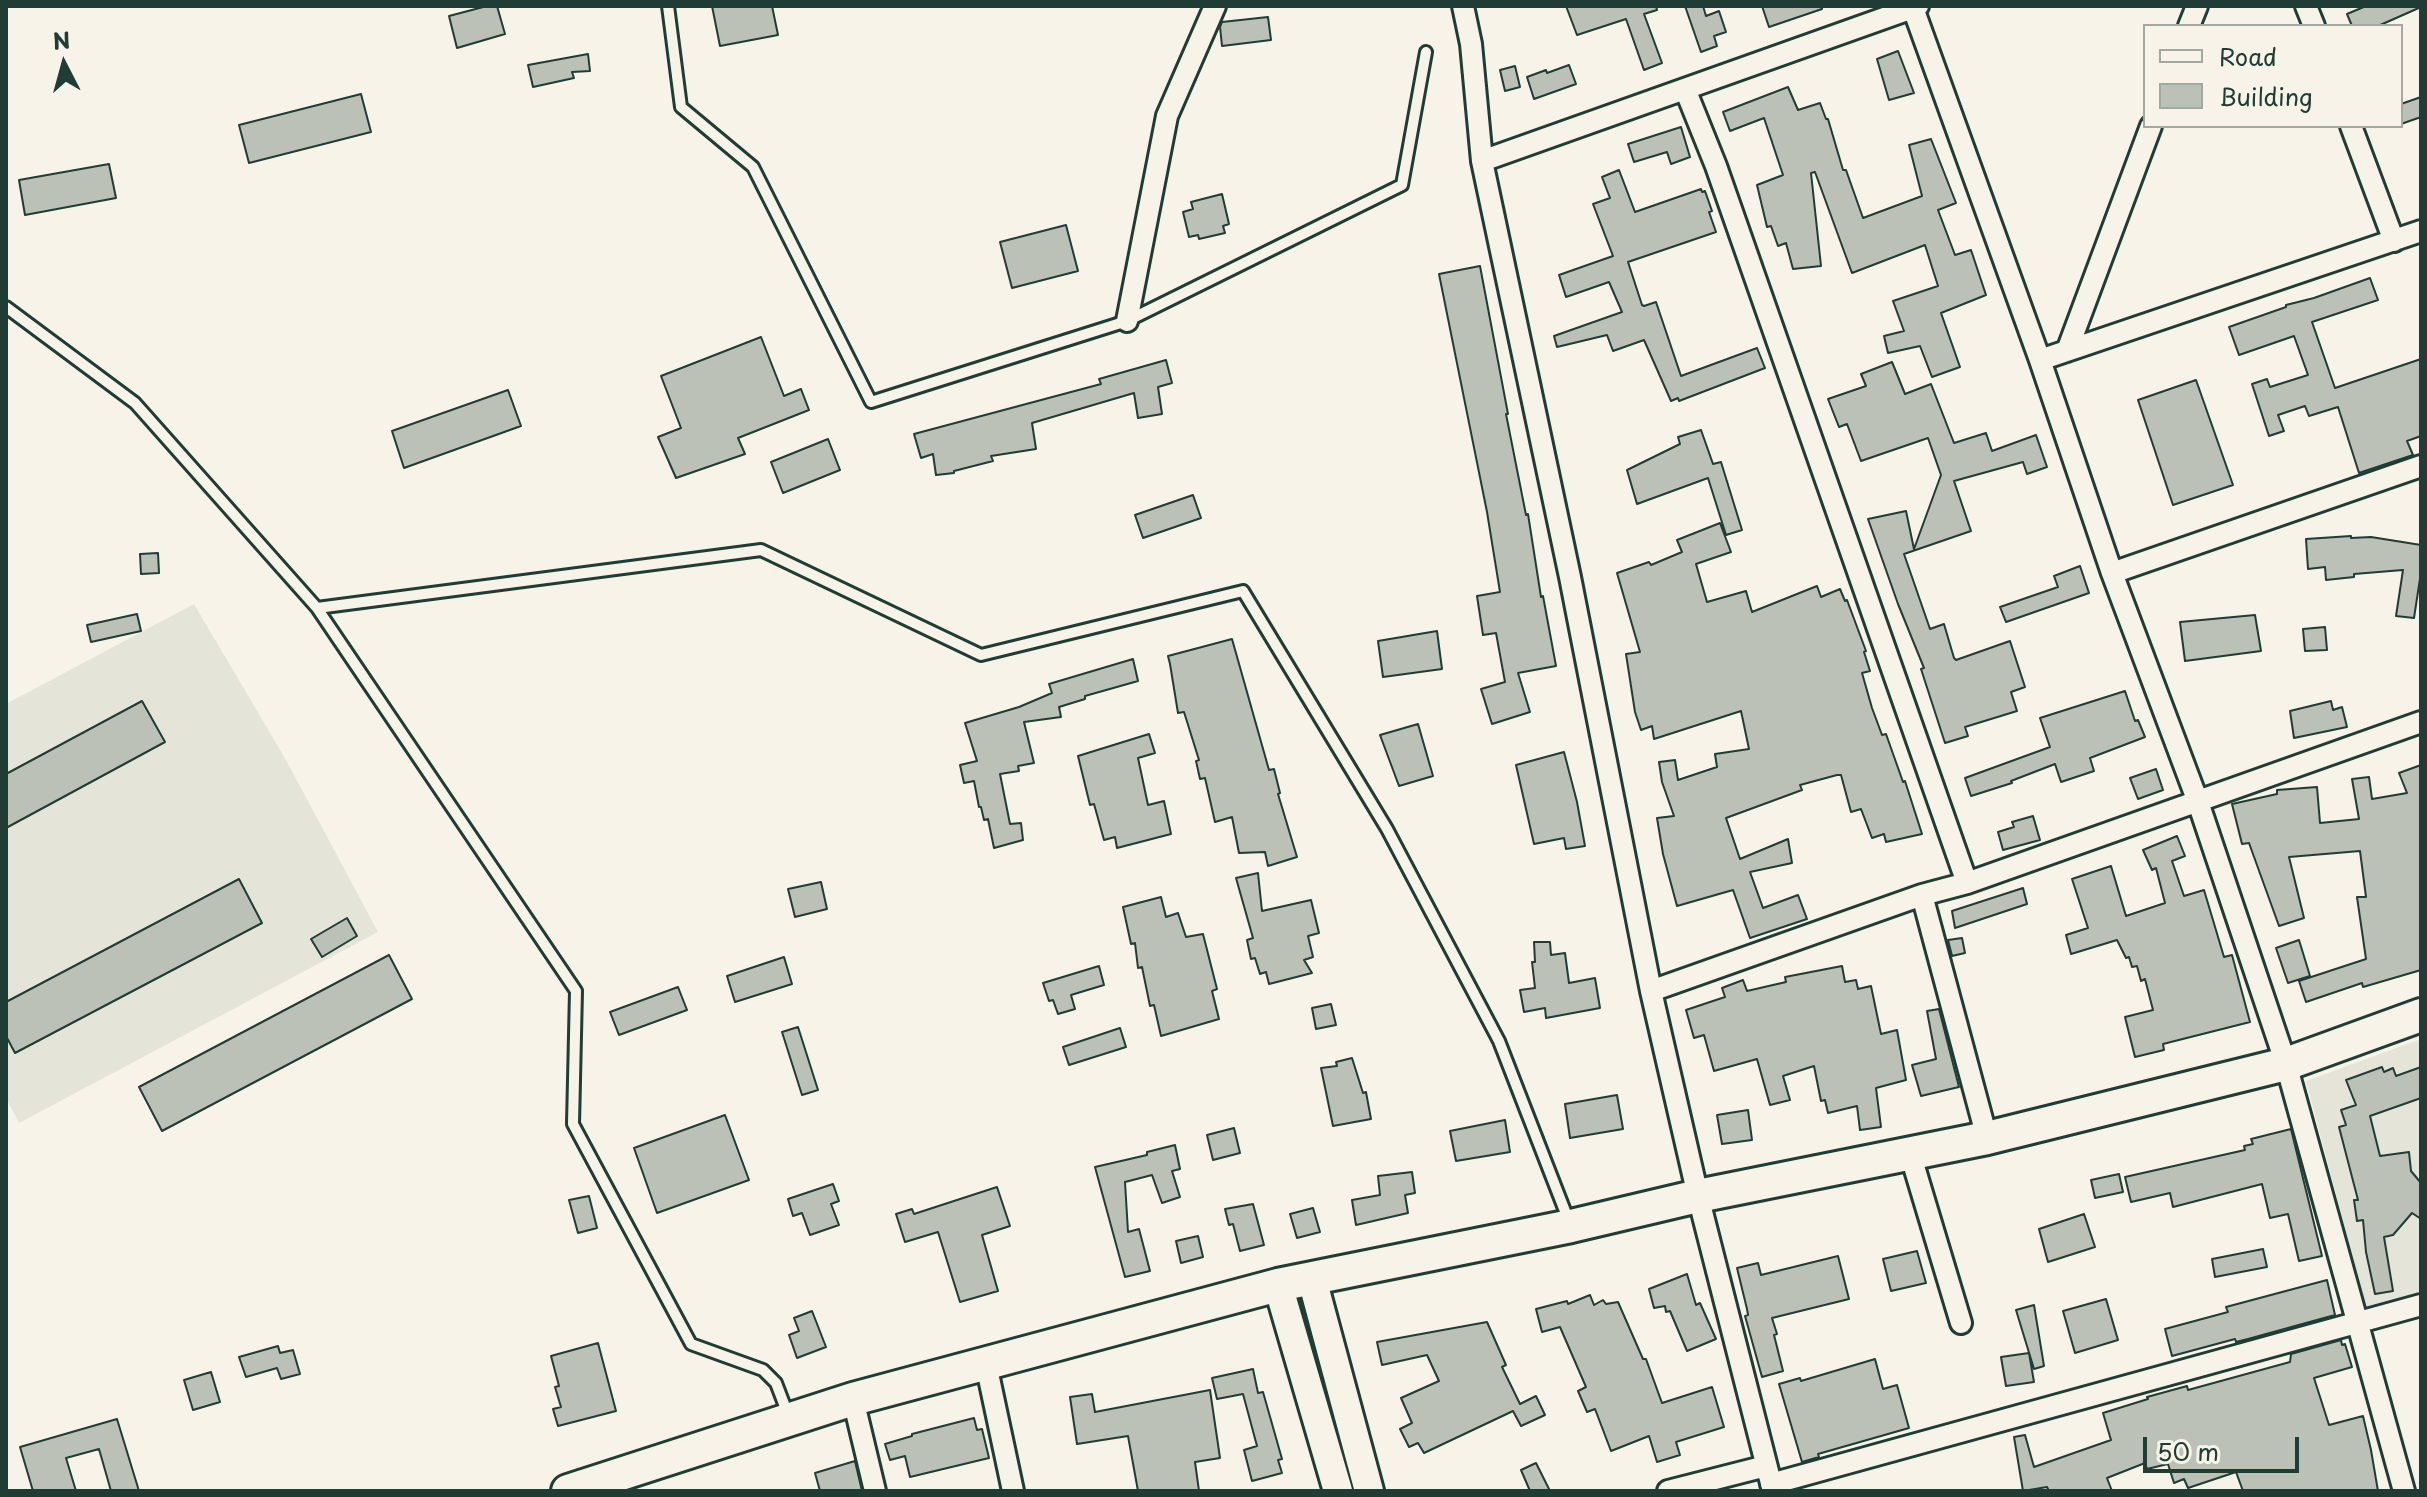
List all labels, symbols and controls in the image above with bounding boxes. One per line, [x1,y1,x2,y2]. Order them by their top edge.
text: N [51,22,72,57]
north arrow [24,24,104,104]
legend [2143,24,2403,128]
text: Road [2219,38,2277,74]
text: Building [2219,78,2313,114]
scale bar [2147,1421,2303,1471]
text: 50 m [2157,1433,2219,1469]

